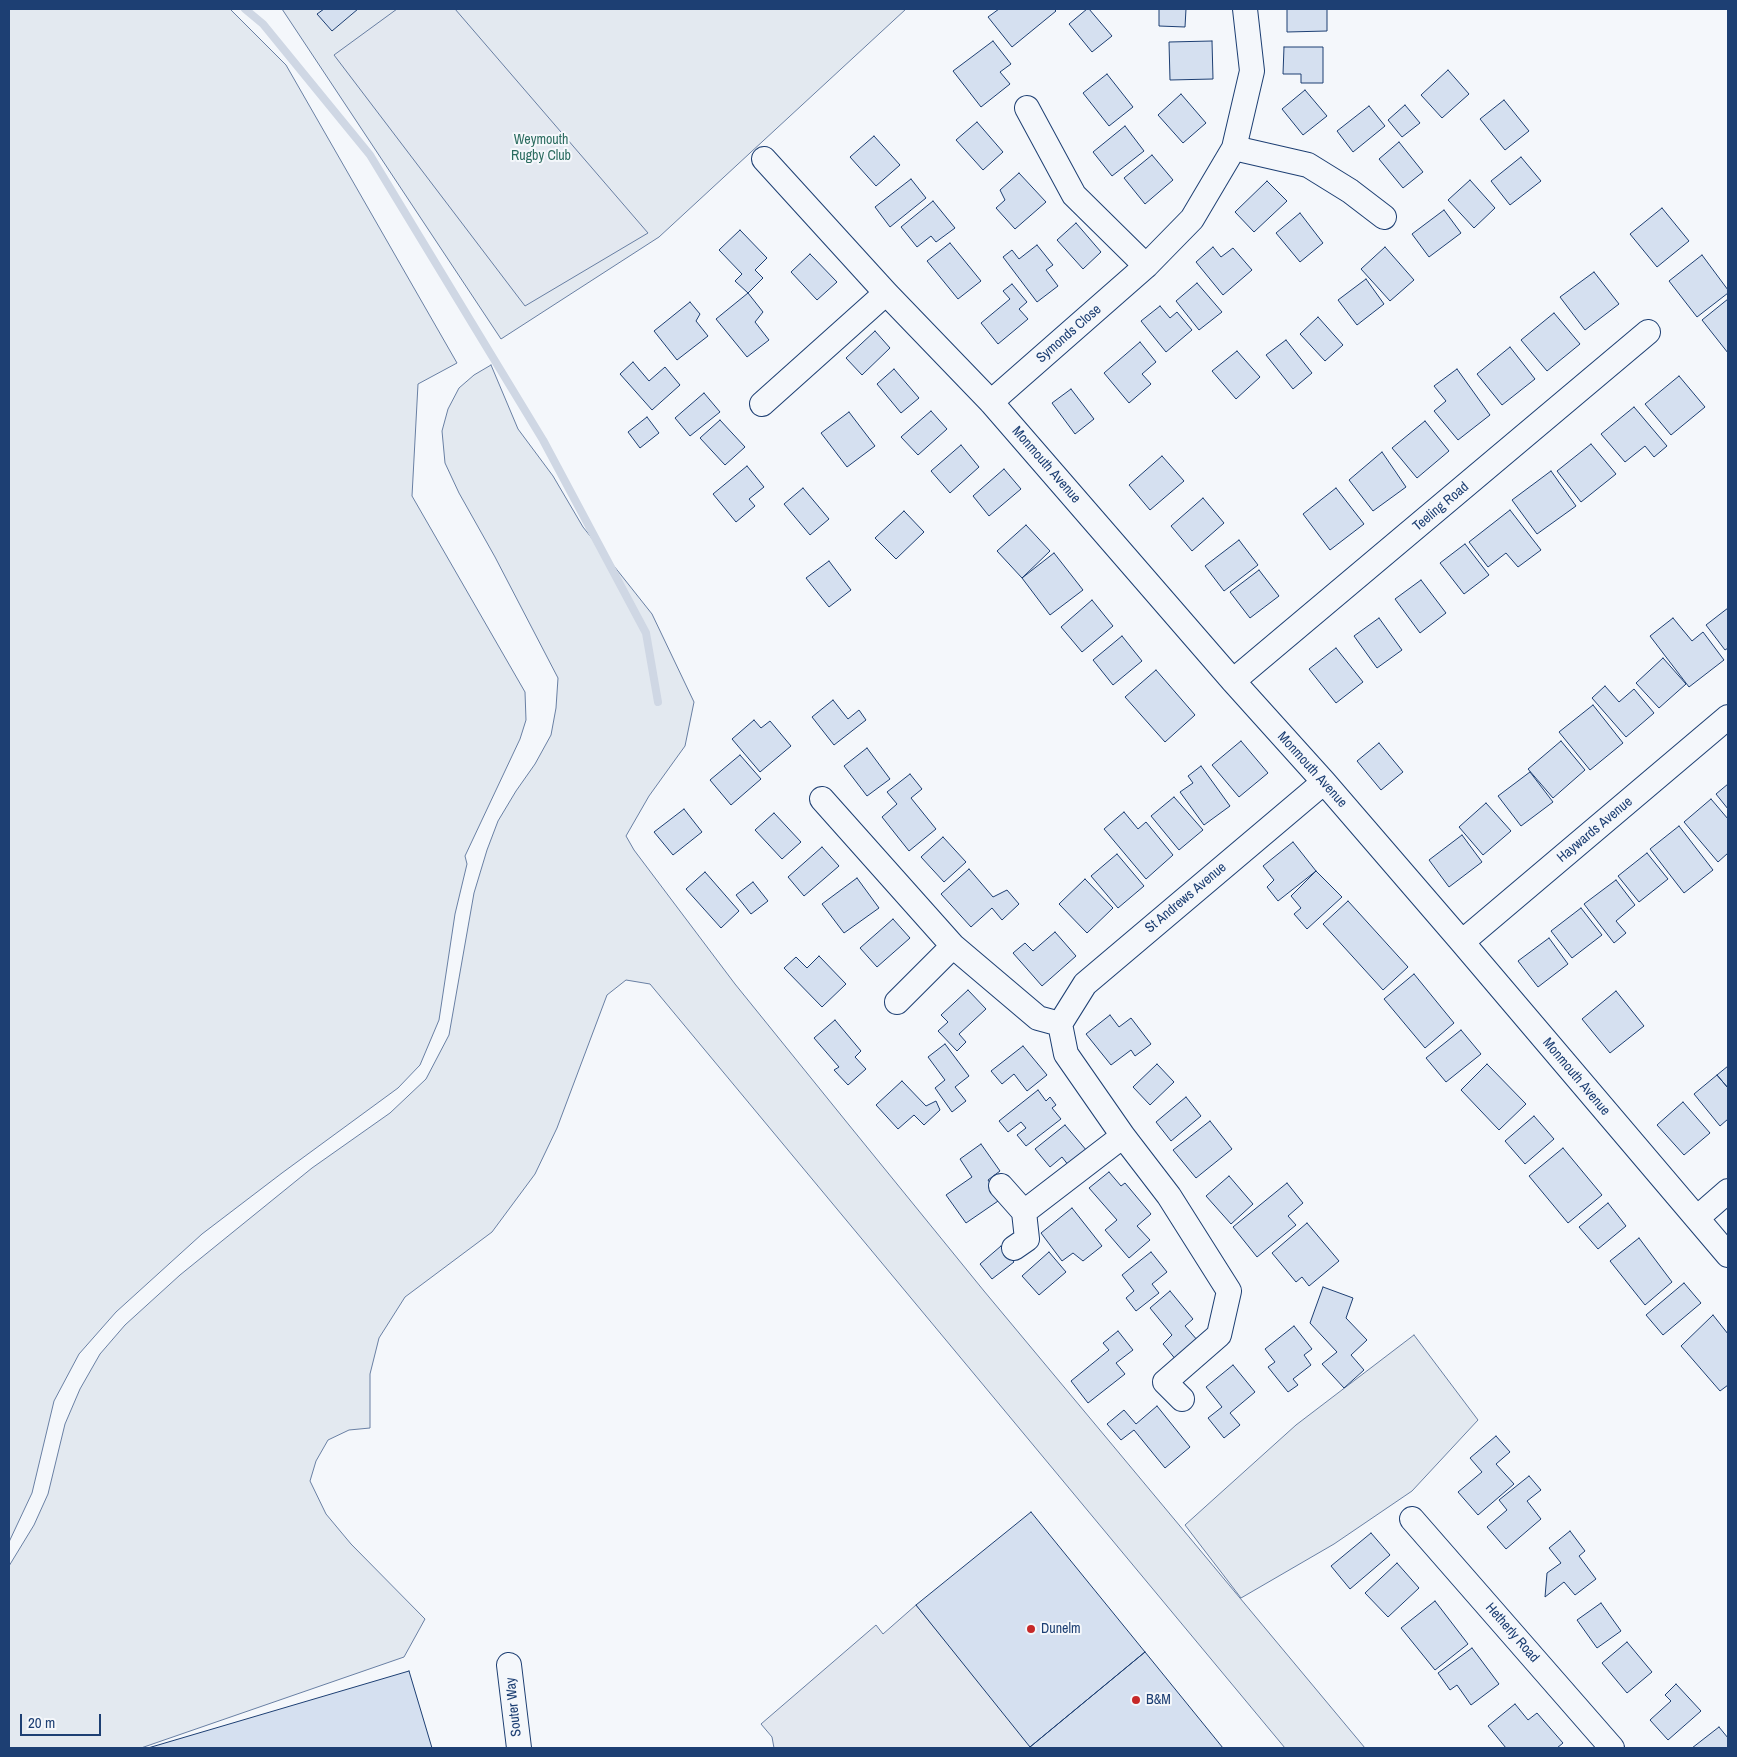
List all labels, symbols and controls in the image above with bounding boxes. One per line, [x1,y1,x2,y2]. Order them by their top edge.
park label: Weymouth Rugby Club [511,132,571,164]
street label: Symonds Close [1033,301,1105,367]
street label: Monmouth Avenue [1008,423,1084,507]
street label: Teeling Road [1410,479,1472,535]
street label: Monmouth Avenue [1274,729,1350,811]
street label: Haywards Avenue [1554,794,1636,866]
street label: St Andrews Avenue [1142,859,1230,937]
street label: Monmouth Avenue [1539,1035,1613,1119]
street label: Hetherly Road [1482,1600,1542,1666]
place label: Dunelm [1041,1621,1081,1637]
marker: Dunelm [1025,1623,1037,1635]
street label: Souter Way [503,1677,525,1737]
place label: B&M [1146,1692,1171,1708]
marker: B&M [1130,1694,1142,1706]
scale bar [22,1704,104,1736]
text: 20 m [28,1712,55,1733]

